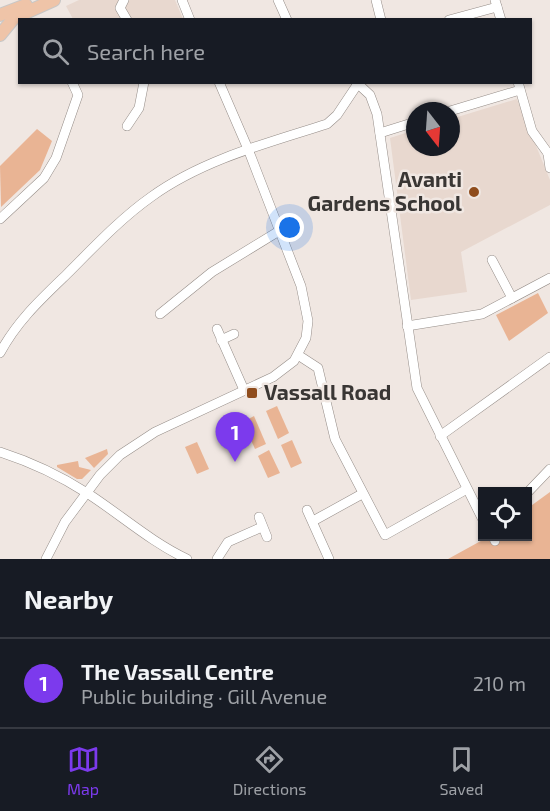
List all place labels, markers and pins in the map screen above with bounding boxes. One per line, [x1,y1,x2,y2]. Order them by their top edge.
place label: Avanti Gardens School [308,166,462,215]
marker: Avanti Gardens School [467,185,481,199]
place label: Vassall Road [264,379,391,404]
marker: Vassall Road [245,386,259,400]
pin: 1 [216,412,254,462]

